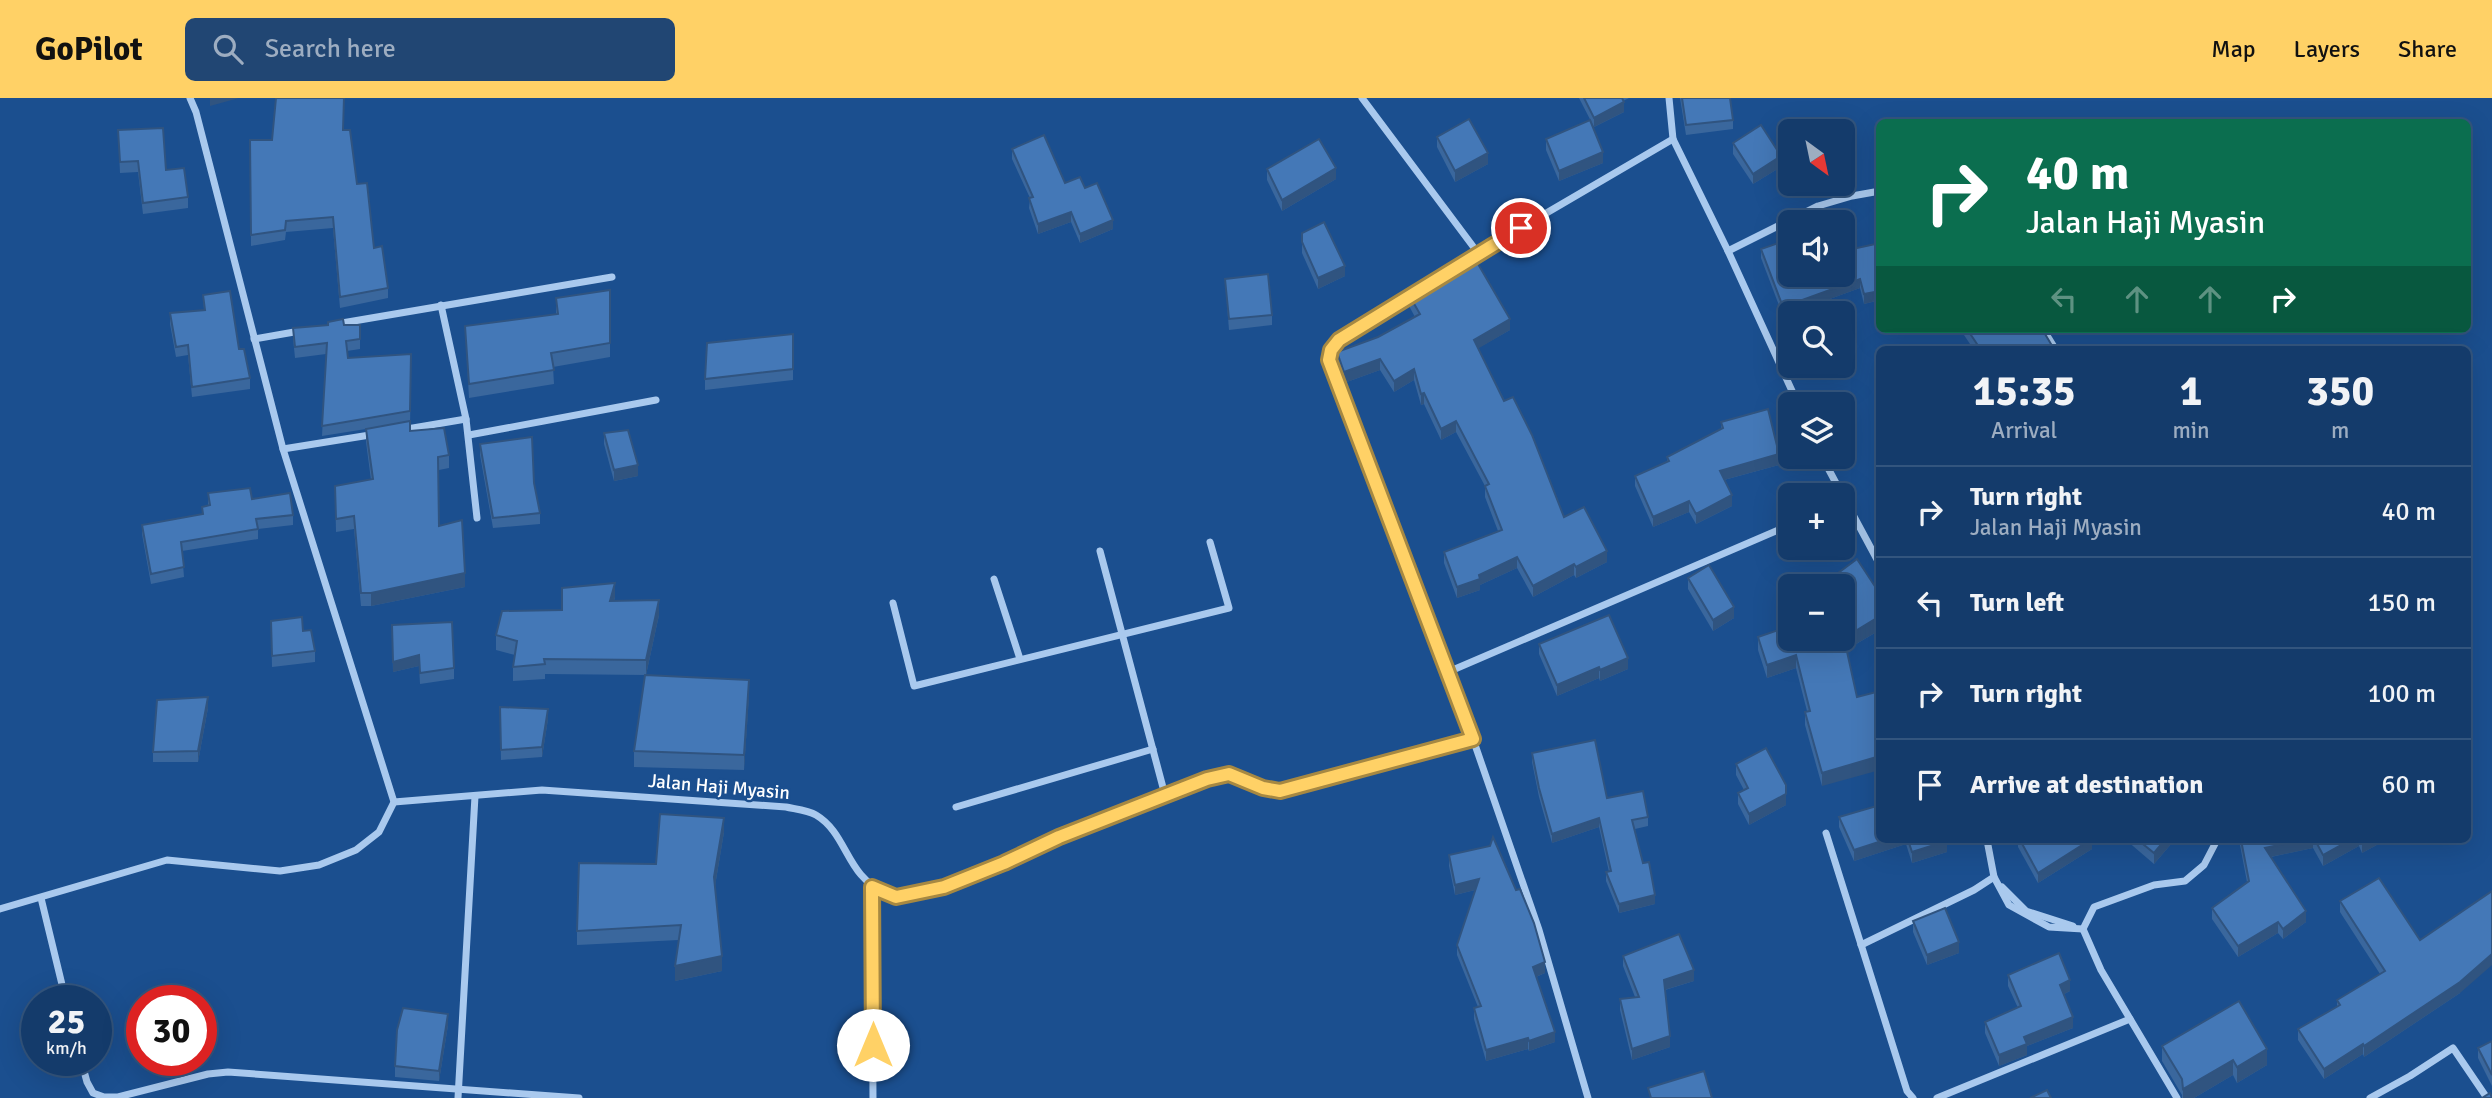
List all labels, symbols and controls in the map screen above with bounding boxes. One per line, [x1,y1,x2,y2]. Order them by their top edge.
search box [185,18,675,81]
text: GoPilot [35,29,143,70]
icon: search [209,30,247,68]
text: Search here [265,33,396,65]
text: Map [2211,34,2256,64]
text: Layers [2294,34,2360,64]
text: Share [2398,34,2457,64]
north arrow [1778,119,1855,196]
map controls [1778,119,1855,651]
text: 40 m [2026,143,2129,203]
icon: right [1911,147,2002,238]
pin [1491,198,1551,258]
text: Jalan Haji Myasin [2026,203,2265,242]
icon: arrive [1502,209,1540,247]
button: sound [1778,210,1855,287]
icon: left [2045,280,2083,318]
icon: ahead [2118,280,2156,318]
icon: ahead [2191,280,2229,318]
icon: right [2264,280,2302,318]
button: search [1778,301,1855,378]
text: 15:35 [1973,366,2076,417]
text: 1 [2180,366,2202,417]
text: 350 [2306,366,2374,417]
button: layers [1778,392,1855,469]
text: Arrival [1991,416,2057,445]
text: min [2172,416,2210,445]
text: m [2331,416,2349,445]
text: Turn right [1970,481,2082,513]
button: + [1778,483,1855,560]
icon: right [1911,493,1949,531]
text: 40 m [2381,496,2436,528]
text: Jalan Haji Myasin [1970,513,2142,542]
button: − [1778,574,1855,651]
icon: left [1911,584,1949,622]
text: Turn left [1970,587,2064,619]
text: 150 m [2367,587,2436,619]
icon: right [1911,675,1949,713]
text: Turn right [1970,678,2082,710]
text: 100 m [2367,678,2436,710]
icon: arrive [1911,766,1949,804]
street label: Jalan Haji Myasin [647,769,791,805]
text: Arrive at destination [1970,769,2203,801]
text: 60 m [2381,769,2436,801]
speed limit sign: 30 [126,985,217,1076]
text: 25 [48,1000,85,1043]
position arrow [836,1008,910,1082]
text: km/h [46,1037,87,1059]

